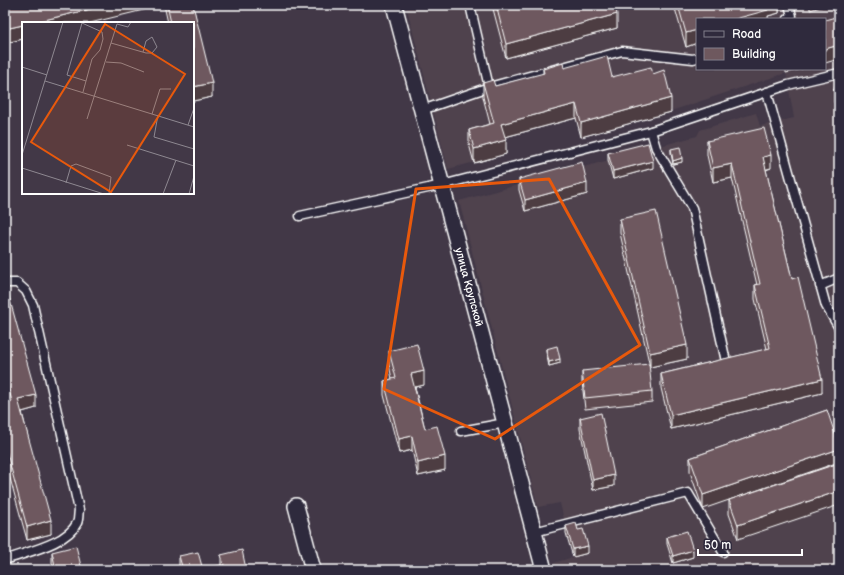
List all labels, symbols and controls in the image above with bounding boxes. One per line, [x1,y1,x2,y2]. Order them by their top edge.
legend [696,18,826,70]
inset map [22,22,194,194]
text: Road [732,27,761,42]
text: Building [732,47,776,62]
street label: улица Крупской [452,246,486,328]
scale bar [698,531,802,557]
text: 50 m [704,538,731,553]

